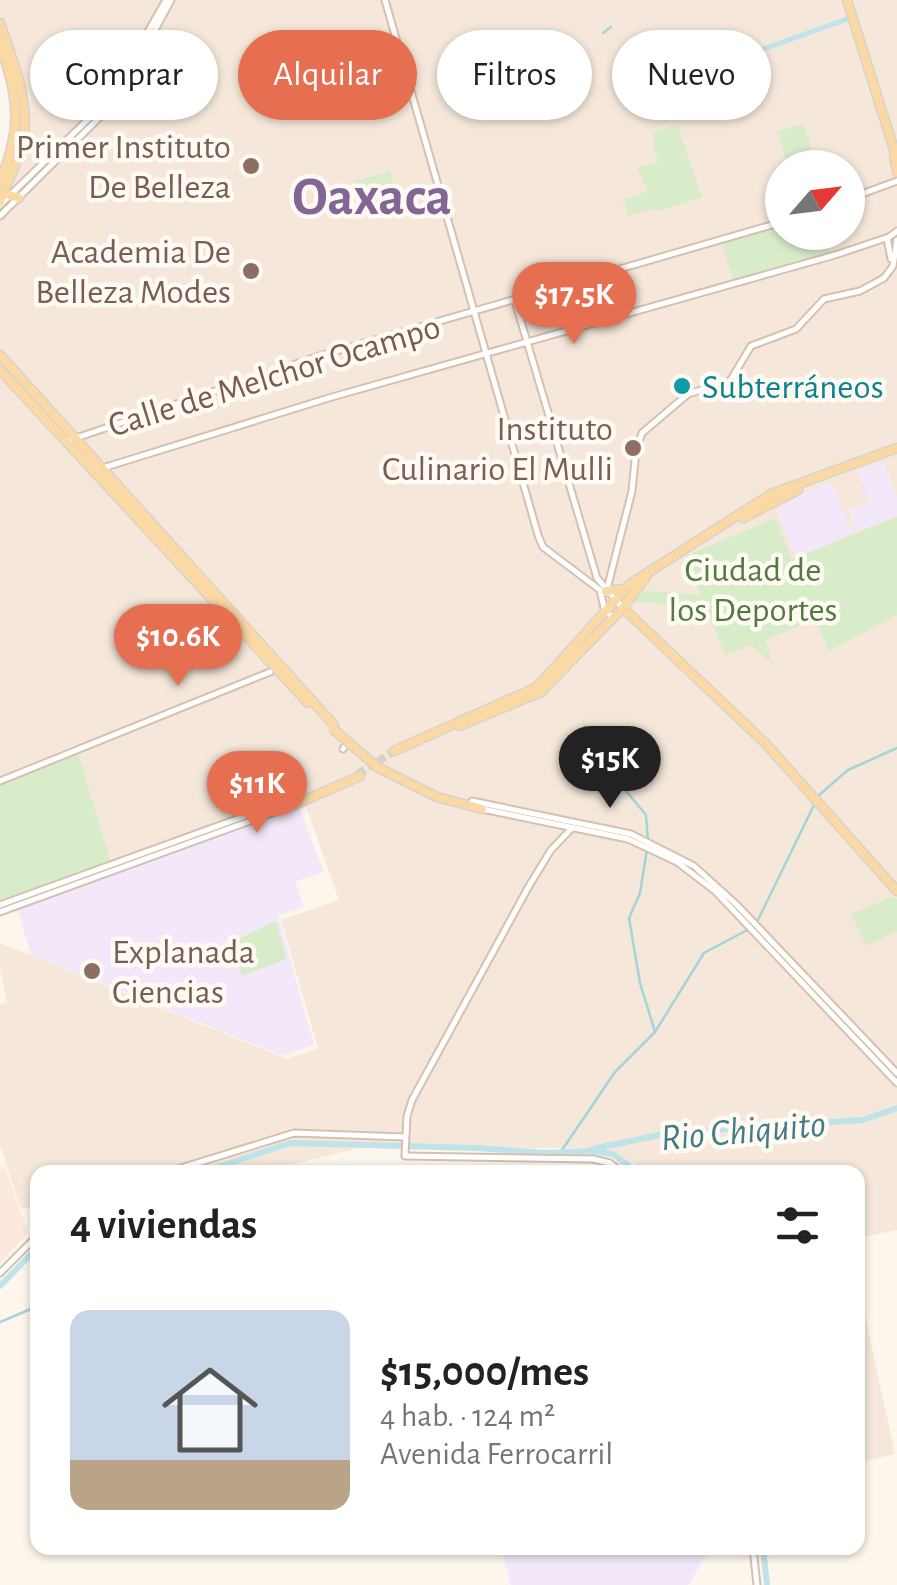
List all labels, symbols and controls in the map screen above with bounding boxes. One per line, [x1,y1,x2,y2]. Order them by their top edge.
chip: Comprar [30,30,218,120]
chip: Alquilar [238,30,417,120]
chip: Filtros [437,30,592,120]
chip: Nuevo [612,30,771,120]
place label: Primer Instituto De Belleza [16,130,231,205]
north arrow [765,150,865,250]
map controls [765,150,865,250]
marker: Primer Instituto De Belleza [240,155,262,177]
district label: Oaxaca [292,170,452,225]
place label: Academia De Belleza Modes [35,235,231,310]
marker: Academia De Belleza Modes [240,260,262,282]
pin: $17.5K [493,262,655,347]
text: $17.5K [534,278,614,310]
street label: Calle de Melchor Ocampo [104,309,445,444]
place label: Subterráneos [702,370,884,405]
marker: Subterráneos [671,375,693,397]
place label: Instituto Culinario El Mulli [382,412,613,487]
marker: Instituto Culinario El Mulli [622,437,644,459]
park label: Ciudad de los Deportes [668,553,838,628]
pin: $10.6K [97,604,259,689]
text: $10.6K [136,620,220,652]
pin: $15K [551,726,669,811]
text: $15K [581,742,639,774]
pin: $11K [198,751,316,836]
text: $11K [229,767,285,799]
place label: Explanada Ciencias [112,935,255,1010]
marker: Explanada Ciencias [81,960,103,982]
water label: Rio Chiquito [659,1106,827,1158]
icon: filters [770,1198,825,1253]
text: 4 viviendas [70,1204,257,1246]
icon: home [150,1350,270,1470]
text: $15,000/mes [380,1351,589,1393]
text: 4 hab. · 124 m² [380,1400,555,1432]
text: Avenida Ferrocarril [380,1438,613,1470]

